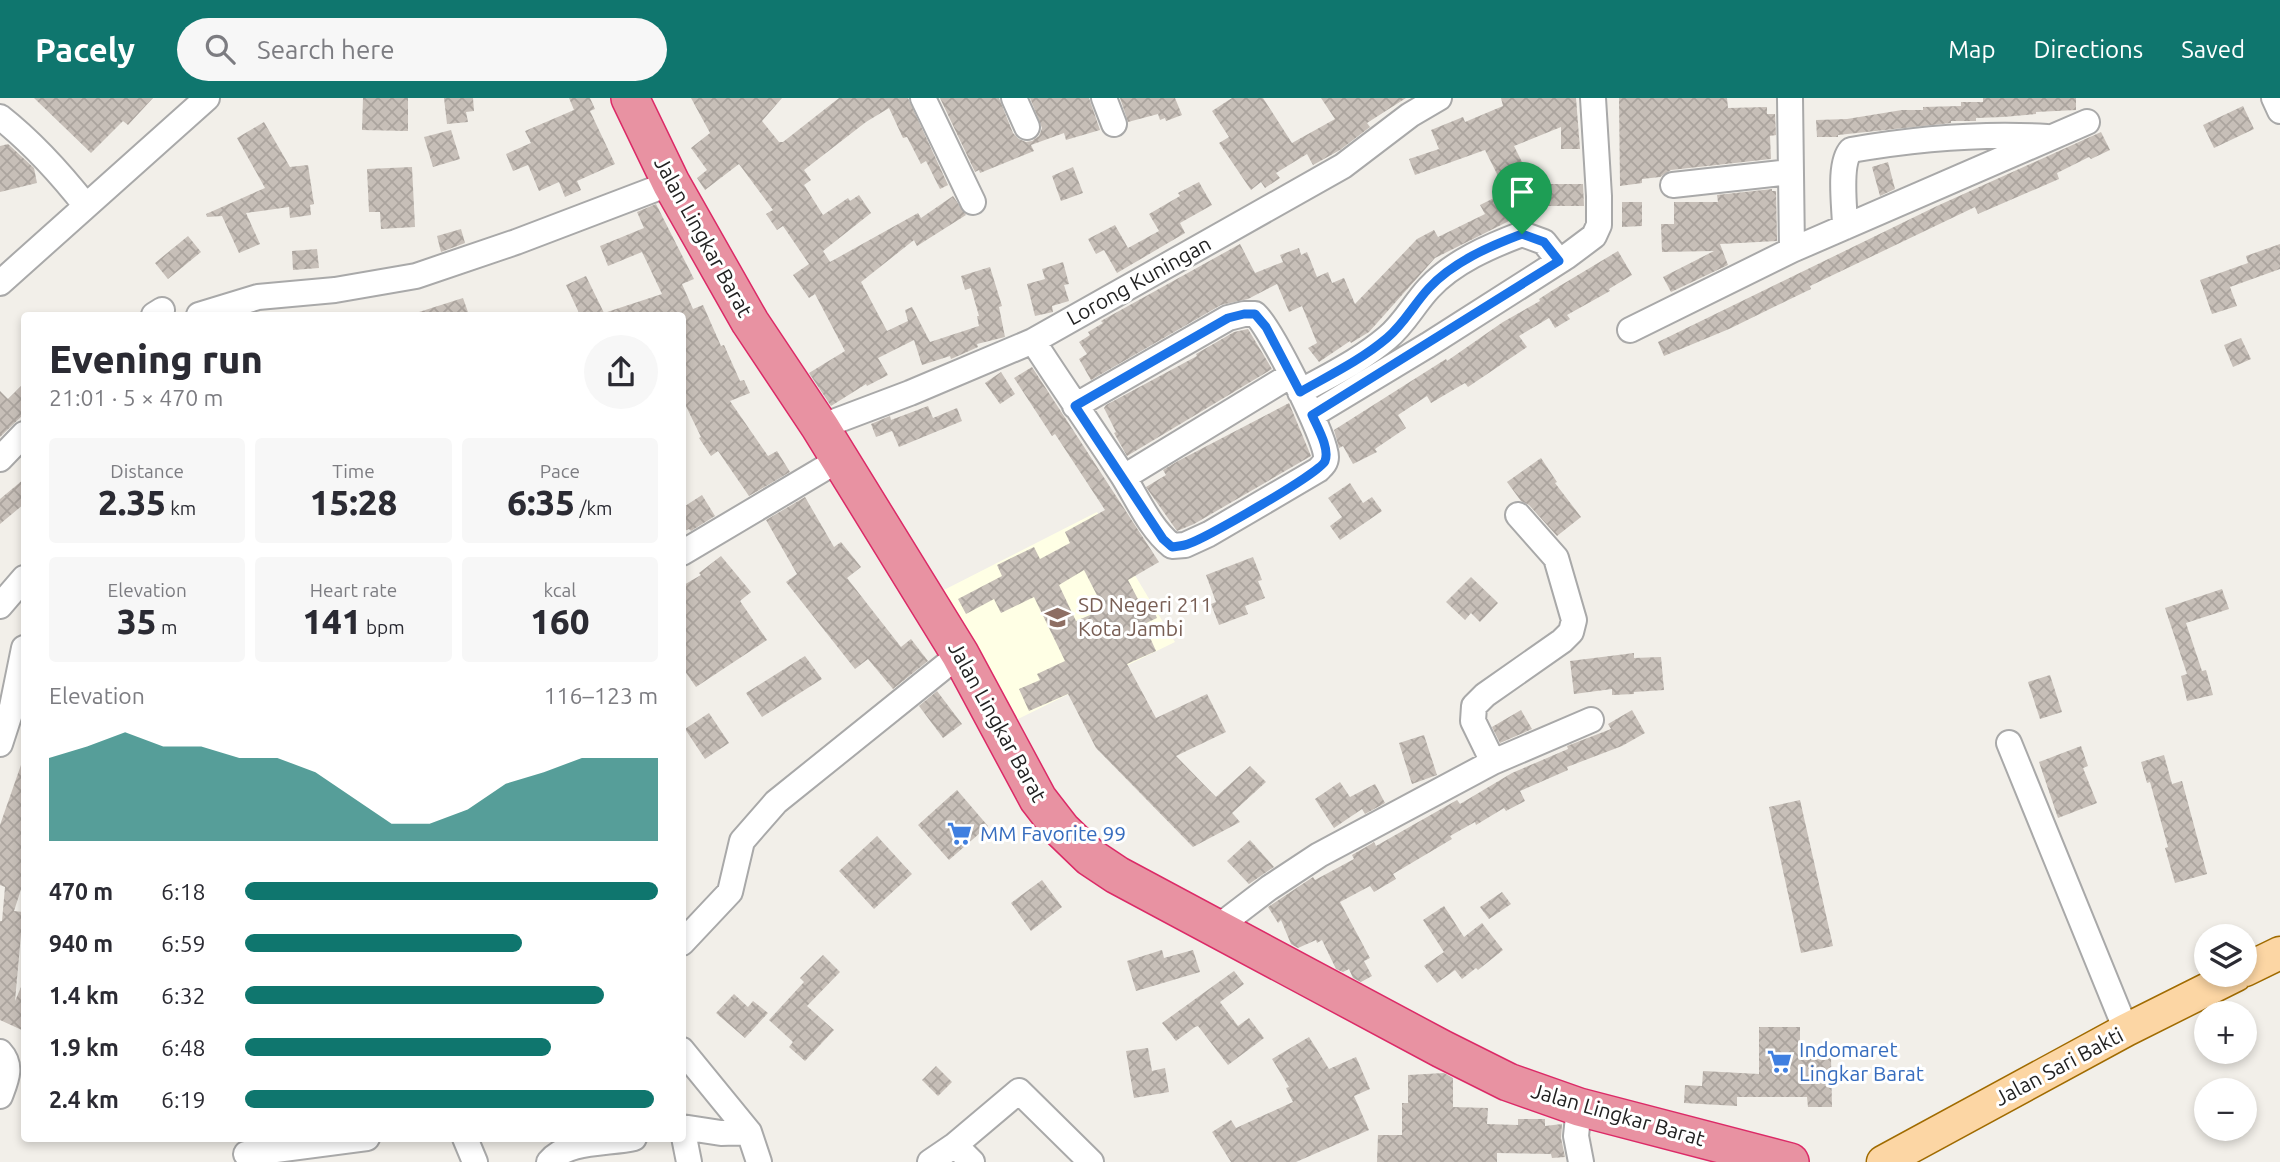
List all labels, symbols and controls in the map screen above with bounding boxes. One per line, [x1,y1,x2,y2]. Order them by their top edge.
search box [177,18,667,81]
icon: search [201,30,239,68]
text: Pacely [35,31,135,68]
text: Search here [257,35,395,64]
text: Map [1948,36,1995,63]
text: Directions [2033,36,2143,63]
text: Saved [2181,36,2245,63]
street label: Jalan Lingkar Barat [650,152,758,321]
pin [1492,162,1552,234]
icon: arrive [1503,173,1541,211]
street label: Lorong Kuningan [1062,231,1215,330]
button: share [584,335,658,409]
text: Evening run [49,338,263,380]
text: 21:01 · 5 × 470 m [49,385,223,410]
text: Distance [110,460,184,482]
text: Time [332,460,375,482]
text: Pace [540,460,580,482]
text: 2.35 [98,482,166,522]
text: 15:28 [310,482,397,522]
text: 6:35 [507,482,575,522]
text: km [166,497,196,519]
text: /km [575,497,612,519]
text: Elevation [108,579,187,601]
text: Heart rate [310,579,397,601]
text: kcal [543,579,576,601]
place label: SD Negeri 211 Kota Jambi [1078,592,1212,640]
text: 35 [117,601,157,641]
text: 141 [302,601,362,641]
text: 160 [530,601,589,641]
school or university icon: SD Negeri 211 Kota Jambi [1044,603,1072,631]
text: m [157,616,177,638]
text: bpm [362,616,405,638]
street label: Jalan Lingkar Barat [944,637,1052,806]
text: Elevation [49,683,145,708]
text: 116–123 m [544,683,658,708]
supermarket icon: MM Favorite 99 [946,820,974,848]
place label: MM Favorite 99 [980,821,1126,845]
text: 470 m [49,879,113,904]
text: 6:18 [161,879,206,904]
map controls [2194,924,2257,1141]
button: layers [2194,924,2257,987]
text: 940 m [49,931,113,956]
text: 6:59 [161,931,206,956]
text: 1.4 km [49,983,119,1008]
text: 6:32 [161,983,206,1008]
button: + [2194,1001,2257,1064]
street label: Jalan Sari Bakti [1990,1022,2127,1110]
text: 1.9 km [49,1035,119,1060]
text: 6:48 [161,1035,206,1060]
place label: Indomaret Lingkar Barat [1799,1037,1924,1085]
supermarket icon: Indomaret Lingkar Barat [1765,1048,1793,1076]
street label: Jalan Lingkar Barat [1529,1078,1708,1150]
button: − [2194,1078,2257,1141]
text: 2.4 km [49,1087,119,1112]
text: 6:19 [161,1087,206,1112]

